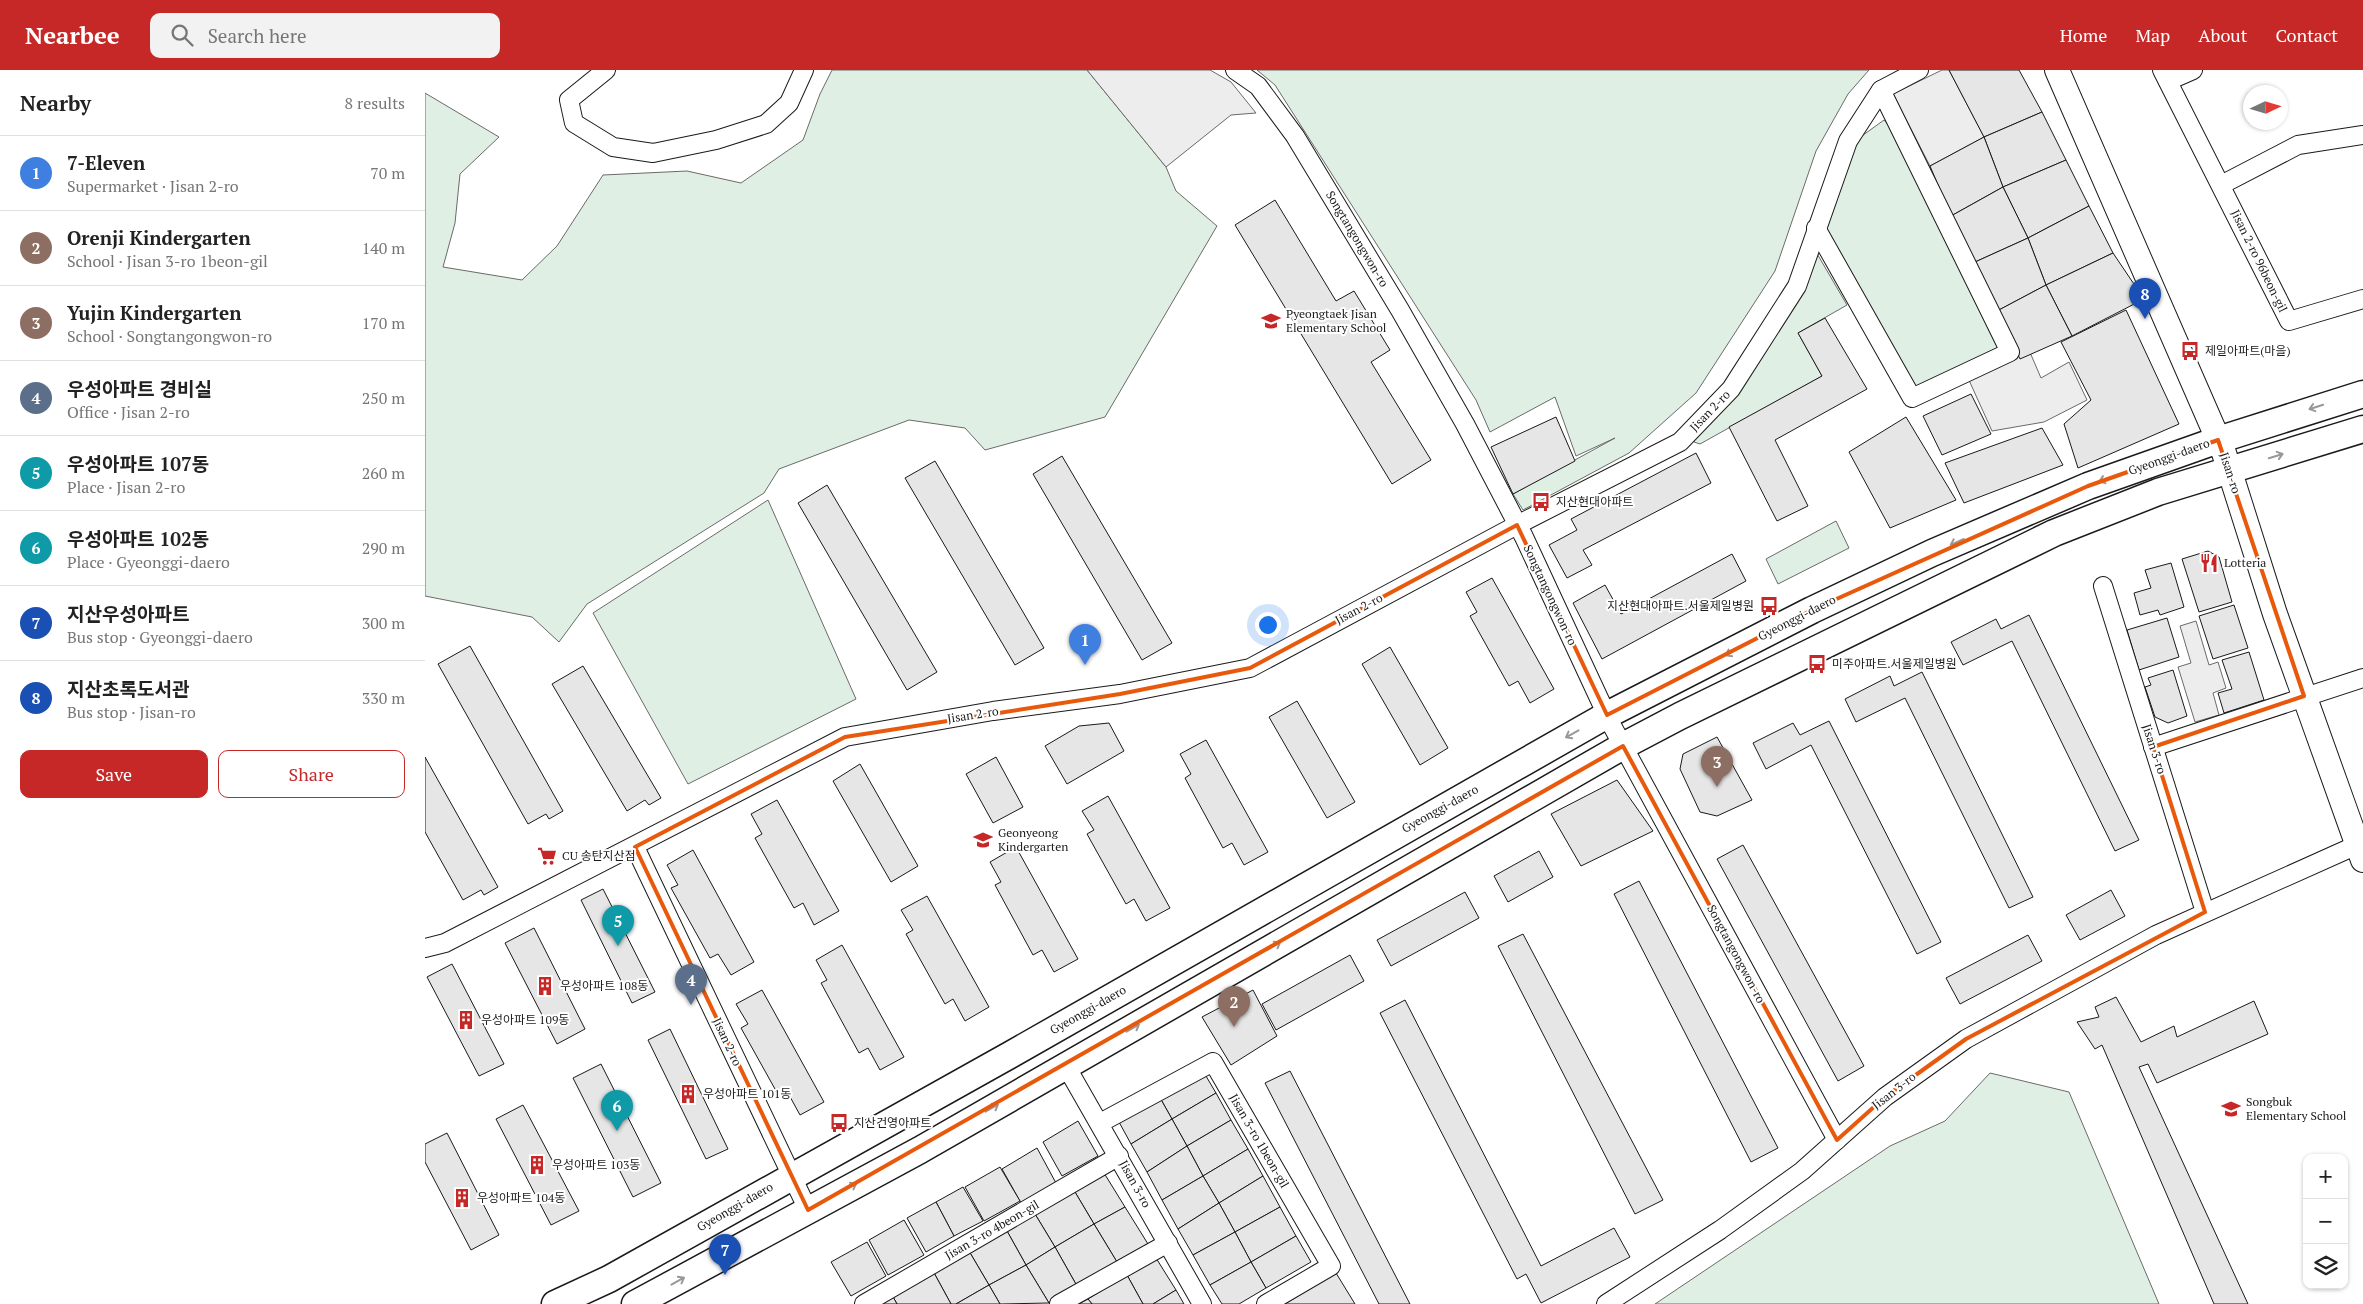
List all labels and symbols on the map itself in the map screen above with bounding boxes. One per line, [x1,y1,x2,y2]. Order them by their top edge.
north arrow [2243,85,2288,130]
street label: Songtangongwon-ro [1323,188,1392,290]
street label: Jisan 2-ro 96beon-gil [2228,207,2291,315]
pin: 8 [2129,278,2161,319]
place label: Pyeongtaek Jisan Elementary School [1286,306,1387,335]
school or university icon: Pyeongtaek Jisan Elementary School [1260,310,1282,332]
bus stop icon: 제일아파트(마을) [2179,340,2201,362]
place label: 제일아파트(마을) [2205,343,2291,358]
street label: Jisan 2-ro [1686,387,1733,434]
one-way arrow [2309,403,2325,413]
street label: Gyeonggi-daero [2126,435,2212,478]
street label: Jisan-ro [2217,450,2244,496]
one-way arrow [2267,450,2283,460]
one-way arrow [2099,475,2115,484]
bus stop icon: 지산현대아파트 [1530,491,1552,513]
place label: 지산현대아파트 [1556,494,1633,509]
one-way arrow [1950,538,1965,547]
street label: Songtangongwon-ro [1521,542,1580,648]
restaurant icon: Lotteria [2198,552,2220,574]
place label: Lotteria [2224,555,2266,570]
street label: Jisan 2-ro [1332,590,1385,627]
street label: Gyeonggi-daero [1755,591,1838,644]
bus stop icon: 지산현대아파트.서울제일병원 [1758,595,1780,617]
place label: 지산현대아파트.서울제일병원 [1607,598,1754,613]
your location [1255,612,1281,638]
pin: 1 [1069,624,1101,665]
one-way arrow [1725,648,1740,657]
bus stop icon: 미주아파트.서울제일병원 [1806,653,1828,675]
place label: 미주아파트.서울제일병원 [1832,656,1957,671]
street label: Jisan 2-ro [946,703,1000,726]
street label: Jisan 3-ro [2139,722,2170,776]
one-way arrow [1566,730,1580,740]
pin: 3 [1701,746,1733,787]
street label: Gyeonggi-daero [1399,781,1481,836]
place label: Geonyeong Kindergarten [998,825,1068,854]
school or university icon: Geonyeong Kindergarten [972,829,994,851]
supermarket icon: CU 송탄지산점 [536,845,558,867]
place label: CU 송탄지산점 [562,848,636,863]
street label: Songtangongwon-ro [1704,902,1769,1006]
pin: 5 [602,905,634,946]
one-way arrow [1267,941,1281,951]
pin: 4 [675,964,707,1005]
building icon: 우성아파트 108동 [534,975,556,997]
place label: 우성아파트 108동 [560,978,648,993]
street label: Gyeonggi-daero [1047,982,1129,1037]
pin: 2 [1218,986,1250,1027]
building icon: 우성아파트 109동 [455,1009,477,1031]
place label: 우성아파트 109동 [481,1012,569,1027]
street label: Jisan 2-ro [710,1015,745,1069]
one-way arrow [1126,1022,1140,1032]
street label: Jisan 3-ro [1869,1069,1919,1112]
building icon: 우성아파트 101동 [677,1083,699,1105]
place label: 우성아파트 101동 [703,1086,791,1101]
pin: 6 [601,1090,633,1131]
street label: Jisan 3-ro 1beon-gil [1226,1091,1293,1191]
place label: Songbuk Elementary School [2246,1094,2347,1123]
school or university icon: Songbuk Elementary School [2220,1098,2242,1120]
one-way arrow [985,1103,999,1113]
bus stop icon: 지산건영아파트 [828,1112,850,1134]
place label: 지산건영아파트 [854,1115,931,1130]
building icon: 우성아파트 103동 [526,1154,548,1176]
place label: 우성아파트 103동 [552,1157,640,1172]
street label: Jisan 3-ro [1116,1157,1155,1210]
street label: Gyeonggi-daero [694,1179,776,1234]
one-way arrow [843,1182,858,1192]
building icon: 우성아파트 104동 [451,1187,473,1209]
place label: 우성아파트 104동 [477,1190,565,1205]
street label: Jisan 3-ro 4beon-gil [942,1196,1042,1263]
pin: 7 [709,1234,741,1275]
one-way arrow [670,1275,685,1285]

